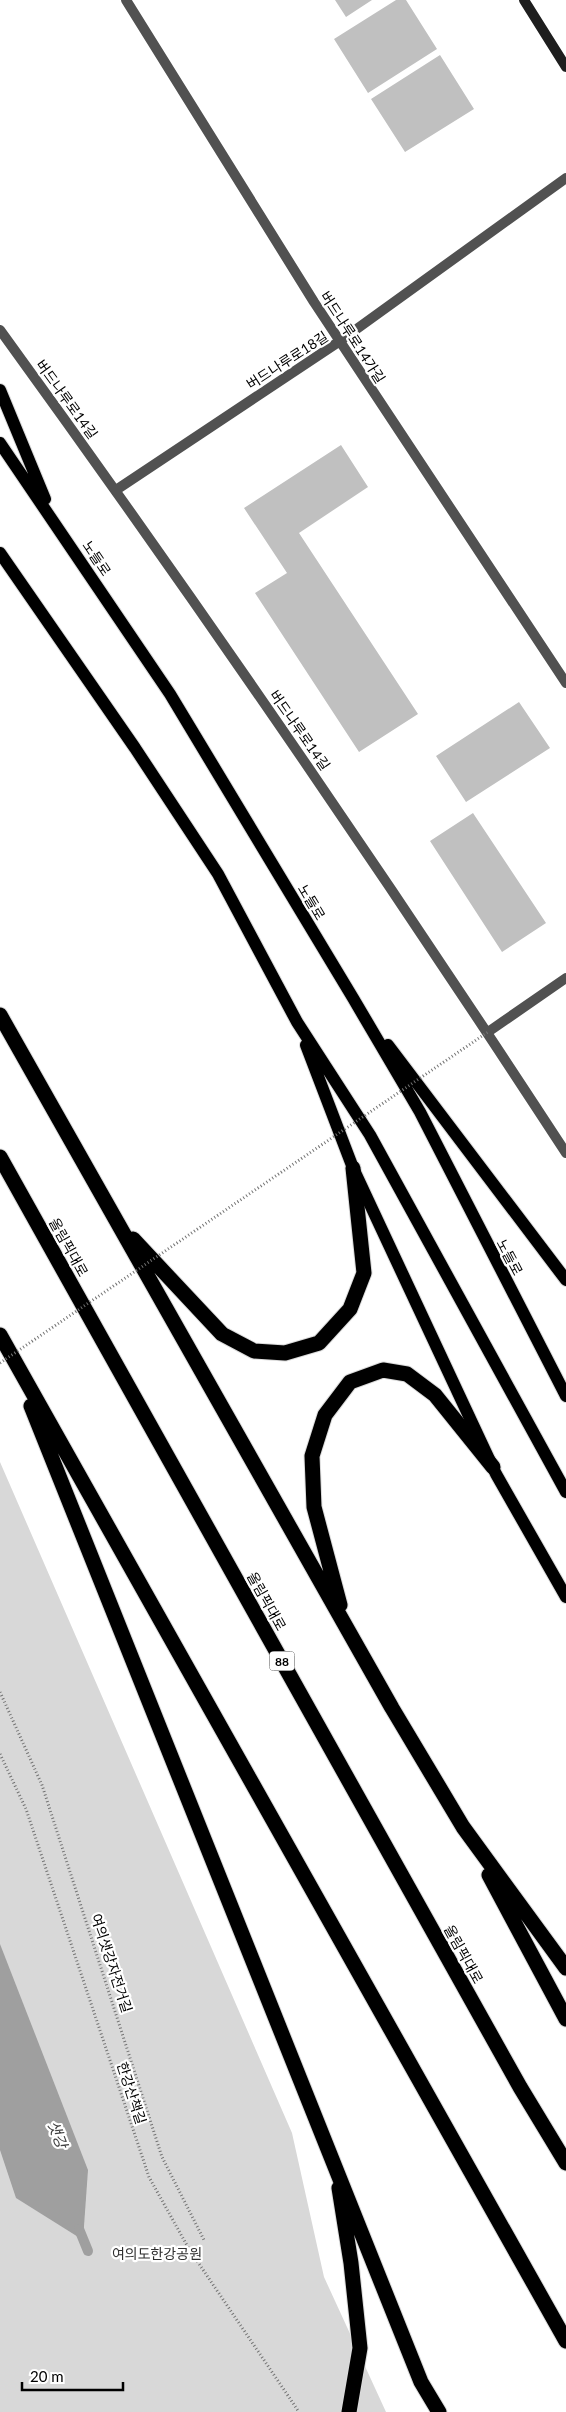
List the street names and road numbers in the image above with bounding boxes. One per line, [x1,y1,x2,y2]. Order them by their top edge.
street label: 버드나루로14가길 [317,288,389,386]
street label: 버드나루로18길 [243,327,331,393]
street label: 버드나루로14길 [33,356,101,442]
street label: 노들로 [79,537,115,579]
street label: 버드나루로14길 [266,687,334,773]
street label: 노들로 [295,881,329,923]
street label: 올림픽대로 [46,1215,92,1279]
street label: 노들로 [493,1236,527,1278]
street label: 올림픽대로 [244,1569,290,1633]
road number: 88 [270,1652,294,1670]
street label: 여의샛강자전거길 [88,1911,136,2015]
street label: 올림픽대로 [441,1922,487,1986]
street label: 한강산책길 [114,2060,150,2126]

